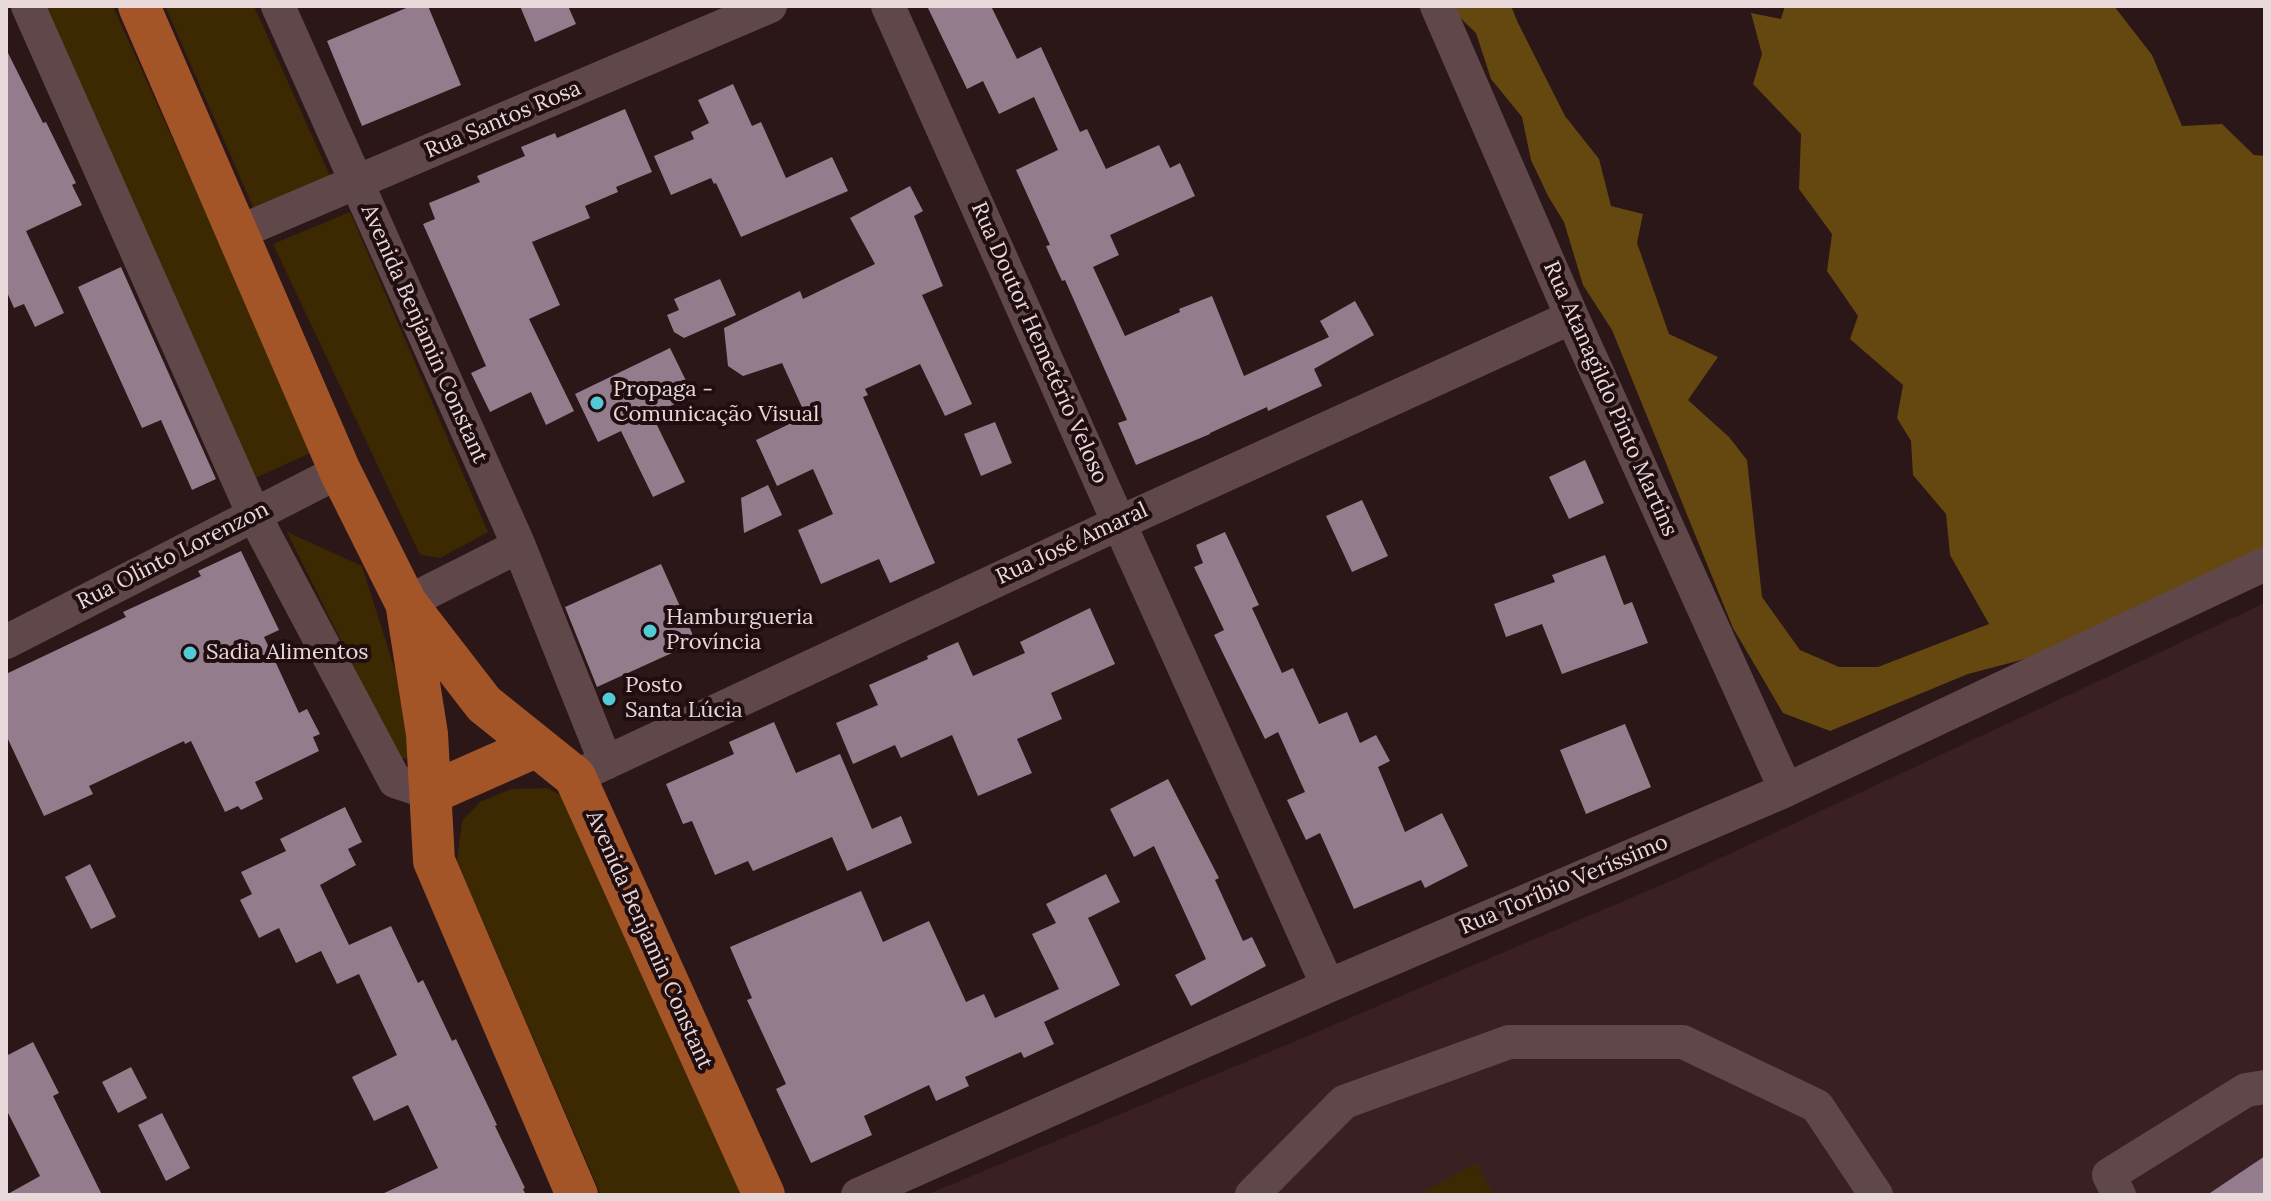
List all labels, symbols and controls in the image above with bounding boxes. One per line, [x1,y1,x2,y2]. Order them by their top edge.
street label: Rua Santos Rosa [421,75,585,165]
street label: Rua Doutor Hemetério Veloso [965,198,1113,488]
street label: Avenida Benjamin Constant [355,201,493,467]
street label: Rua Atanagildo Pinto Martins [1537,257,1683,541]
place label: Propaga - Comunicação Visual [613,377,819,428]
marker: Propaga - Comunicação Visual [588,394,606,412]
street label: Rua Olinto Lorenzon [73,496,273,616]
street label: Rua José Amaral [992,497,1152,591]
place label: Hamburgueria Província [666,605,814,656]
marker: Hamburgueria Província [641,622,659,640]
place label: Sadia Alimentos [206,640,369,666]
marker: Sadia Alimentos [181,644,199,662]
place label: Posto Santa Lúcia [625,673,743,724]
marker: Posto Santa Lúcia [600,690,618,708]
street label: Avenida Benjamin Constant [580,807,718,1073]
street label: Rua Toríbio Veríssimo [1456,829,1672,941]

